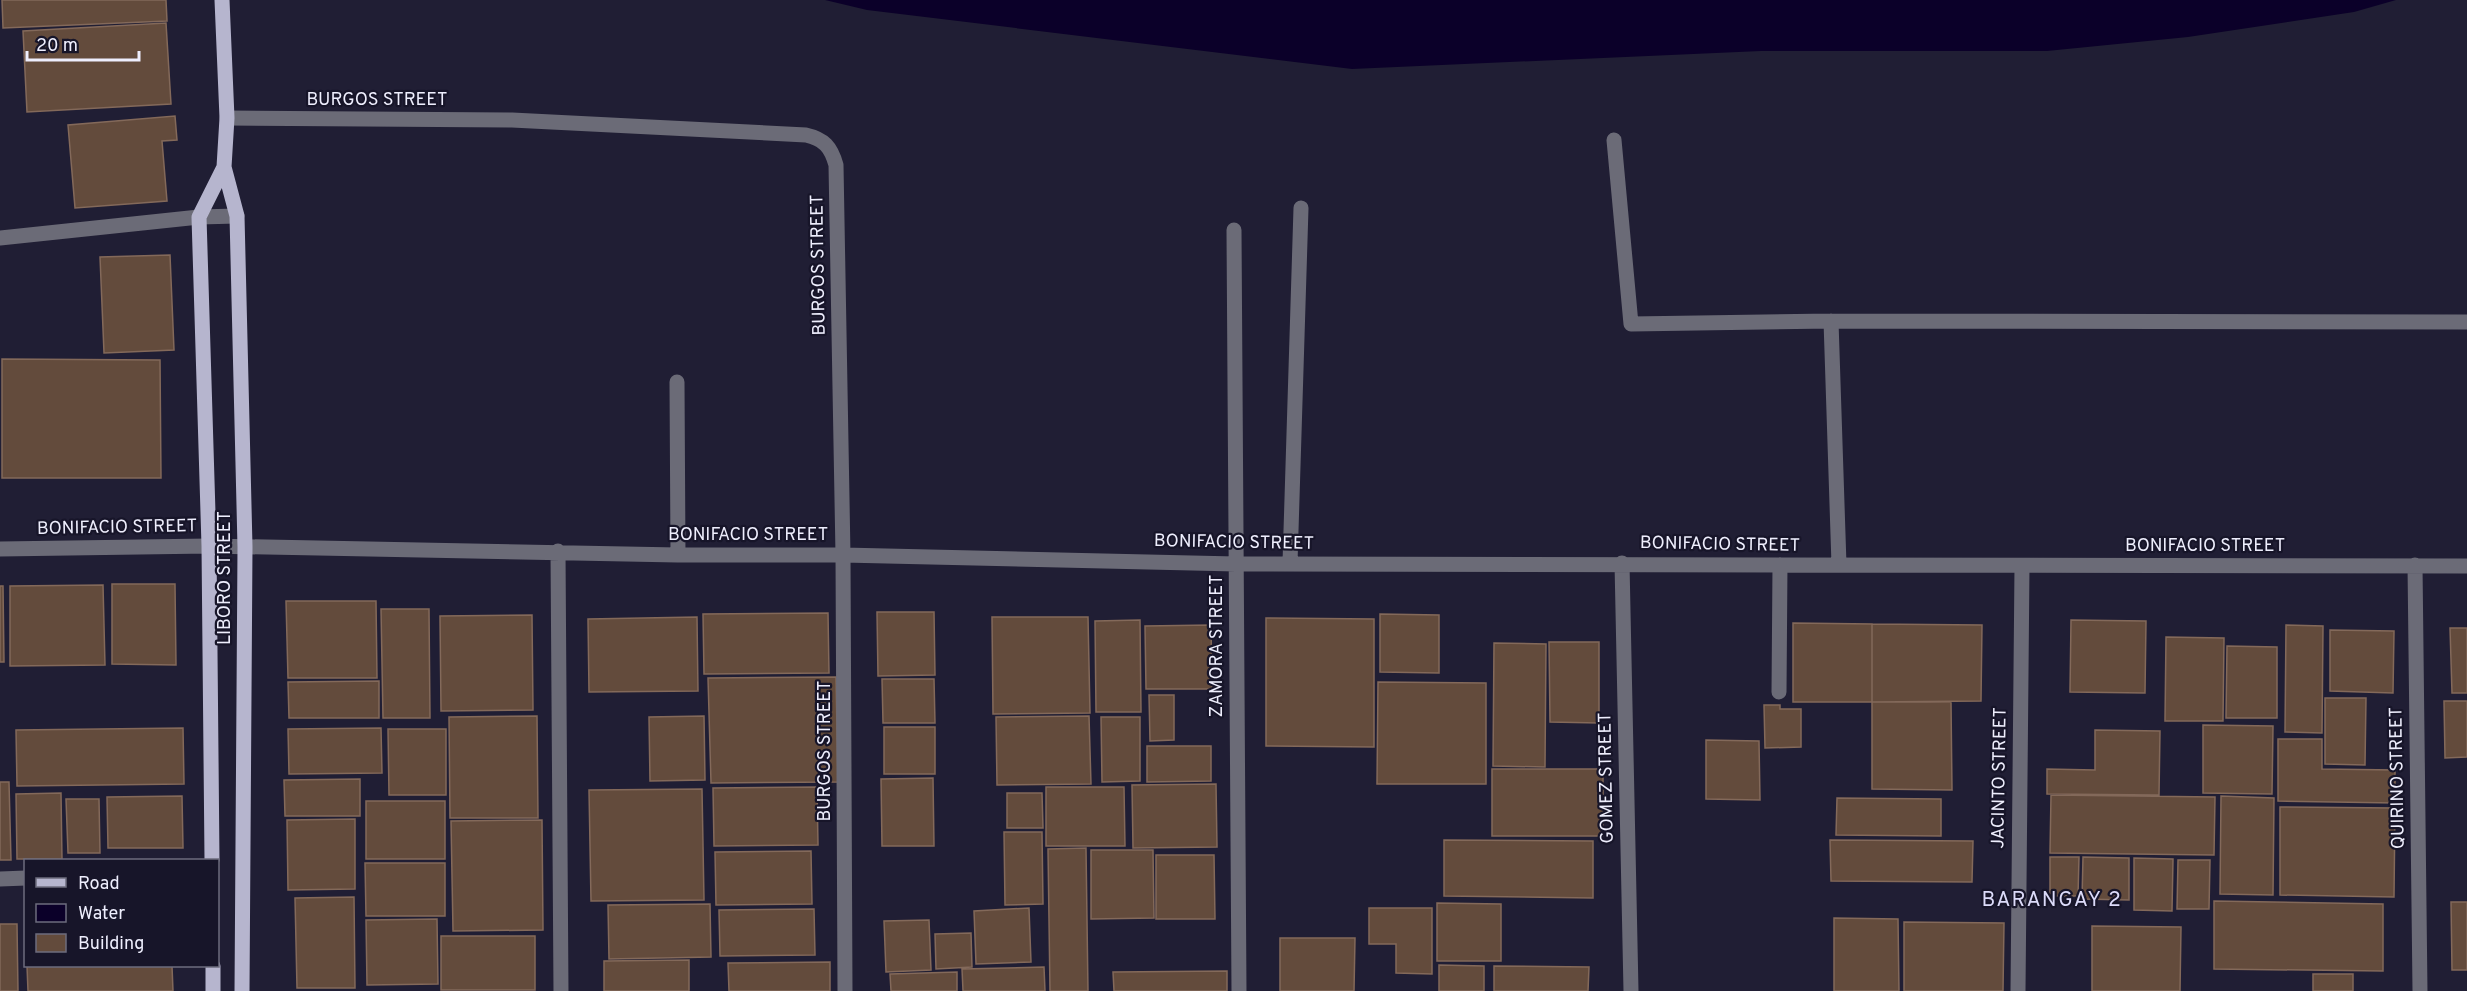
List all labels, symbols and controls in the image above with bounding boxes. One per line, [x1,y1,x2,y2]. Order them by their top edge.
scale bar [27,24,140,62]
text: 20 m [36,35,78,58]
street label: BURGOS STREET [306,89,448,112]
street label: BURGOS STREET [806,194,832,336]
street label: LIBORO STREET [214,511,237,645]
street label: BONIFACIO STREET [37,515,197,541]
street label: BONIFACIO STREET [668,524,828,547]
street label: BONIFACIO STREET [1154,530,1314,556]
street label: BONIFACIO STREET [1640,532,1800,558]
street label: BONIFACIO STREET [2125,535,2285,558]
street label: ZAMORA STREET [1206,574,1229,718]
street label: BURGOS STREET [814,680,837,822]
street label: JACINTO STREET [1987,707,2013,849]
street label: QUIRINO STREET [2385,707,2411,849]
street label: GOMEZ STREET [1594,712,1620,844]
legend [24,859,219,967]
text: Road [78,873,120,896]
district label: BARANGAY 2 [1982,887,2122,914]
text: Water [78,903,125,926]
text: Building [78,933,144,956]

